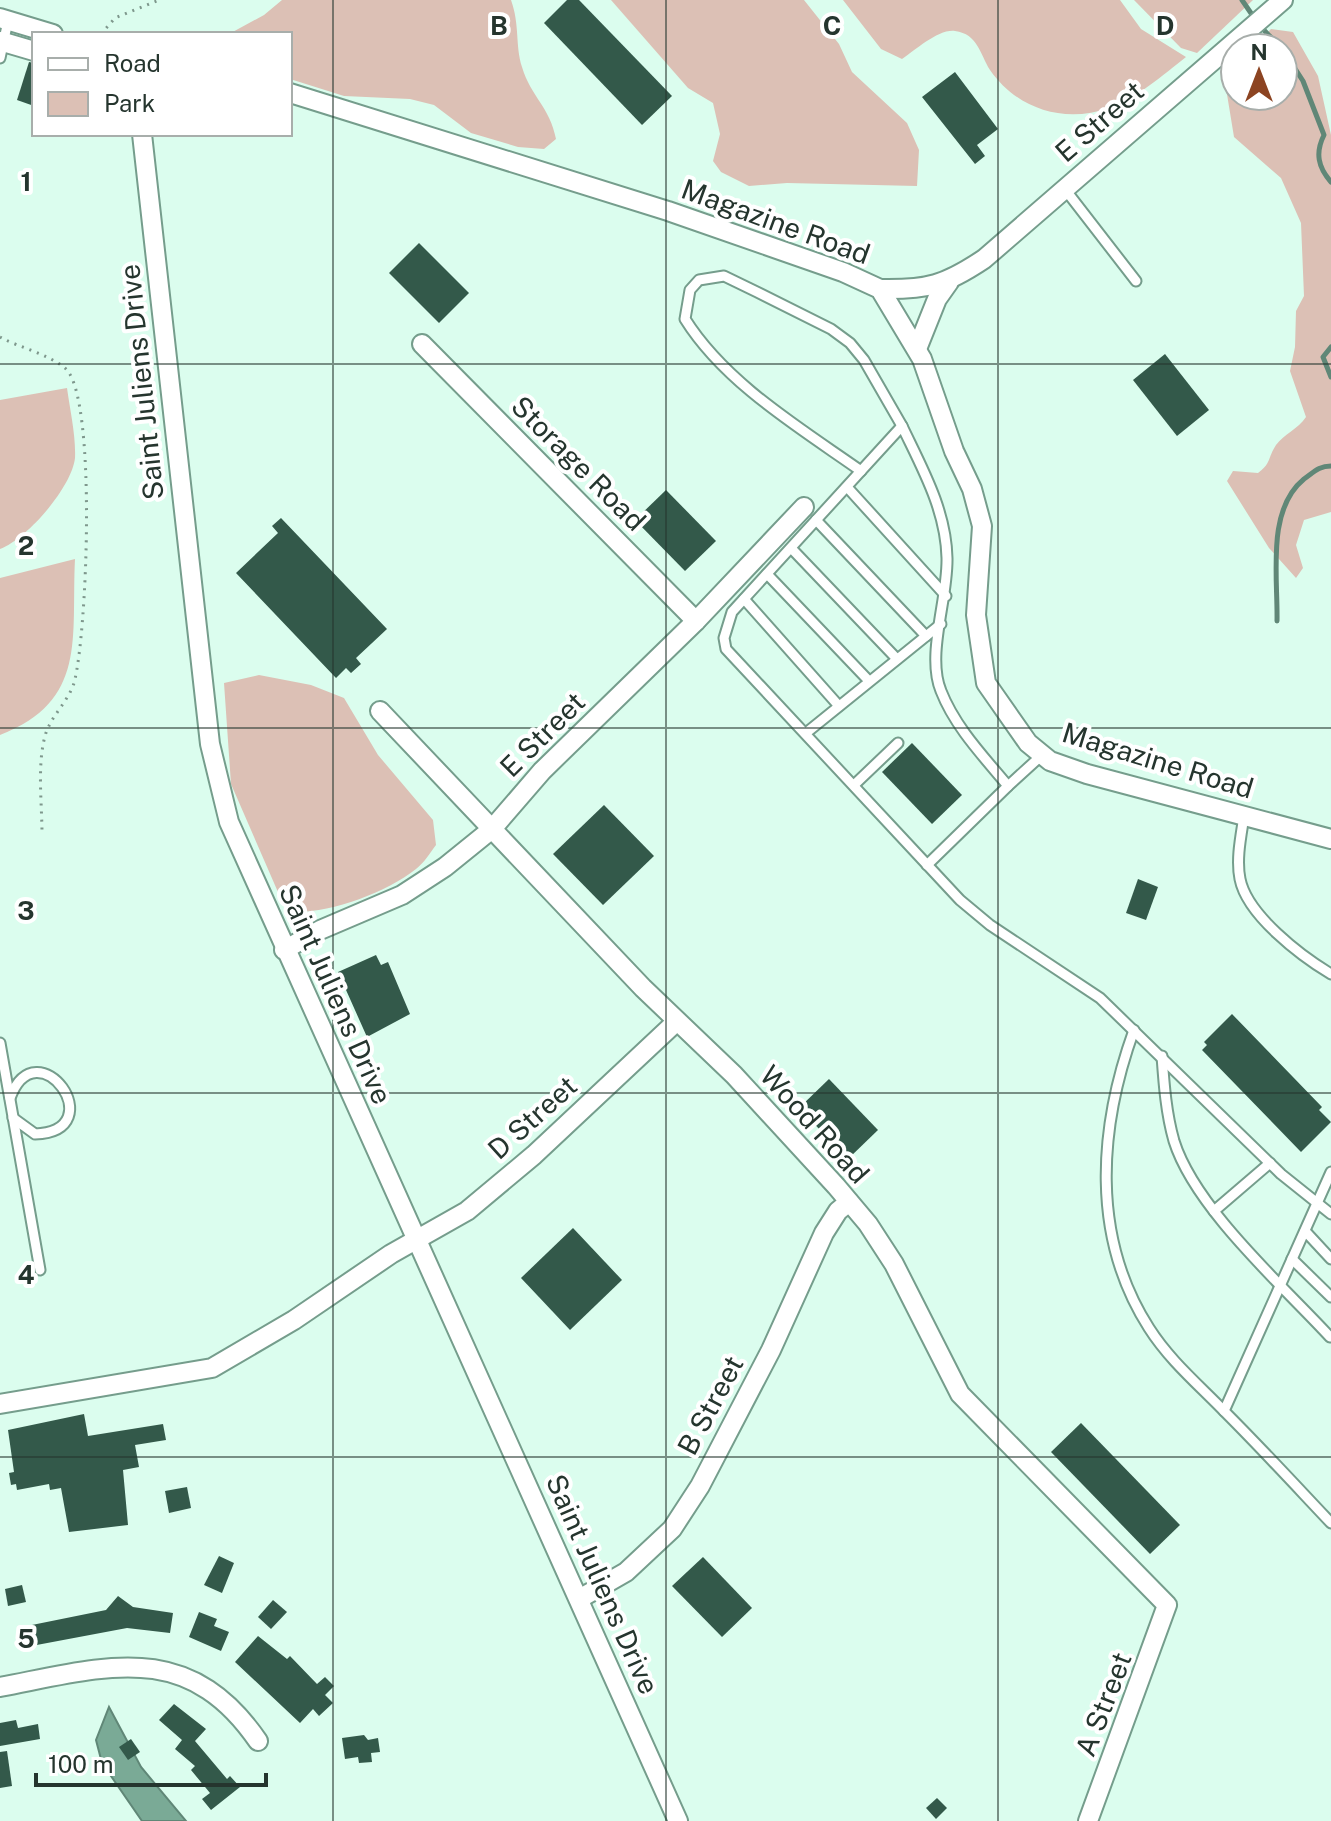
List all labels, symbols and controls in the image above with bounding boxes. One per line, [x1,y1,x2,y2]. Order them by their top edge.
text: B [490,10,508,41]
text: C [823,10,841,41]
text: D [1156,10,1174,41]
legend [32,32,292,136]
north arrow [1219,32,1299,112]
text: N [1250,39,1268,65]
text: Road [104,49,161,77]
street label: E Street [1048,74,1150,168]
text: Park [104,89,155,117]
text: 1 [20,166,32,197]
street label: Magazine Road [677,172,875,270]
street label: Saint Juliens Drive [112,262,170,502]
street label: Storage Road [505,389,653,537]
text: 2 [18,530,34,561]
street label: E Street [493,685,591,783]
street label: Magazine Road [1058,715,1258,805]
street label: Saint Juliens Drive [273,879,399,1109]
text: 3 [17,895,35,926]
street label: Wood Road [754,1058,876,1190]
street label: D Street [481,1069,583,1165]
text: 4 [17,1259,35,1290]
street label: B Street [670,1350,750,1460]
street label: Saint Juliens Drive [540,1469,666,1699]
text: 5 [17,1623,35,1654]
street label: A Street [1068,1647,1138,1761]
scale bar [36,1737,266,1787]
text: 100 m [48,1750,114,1778]

